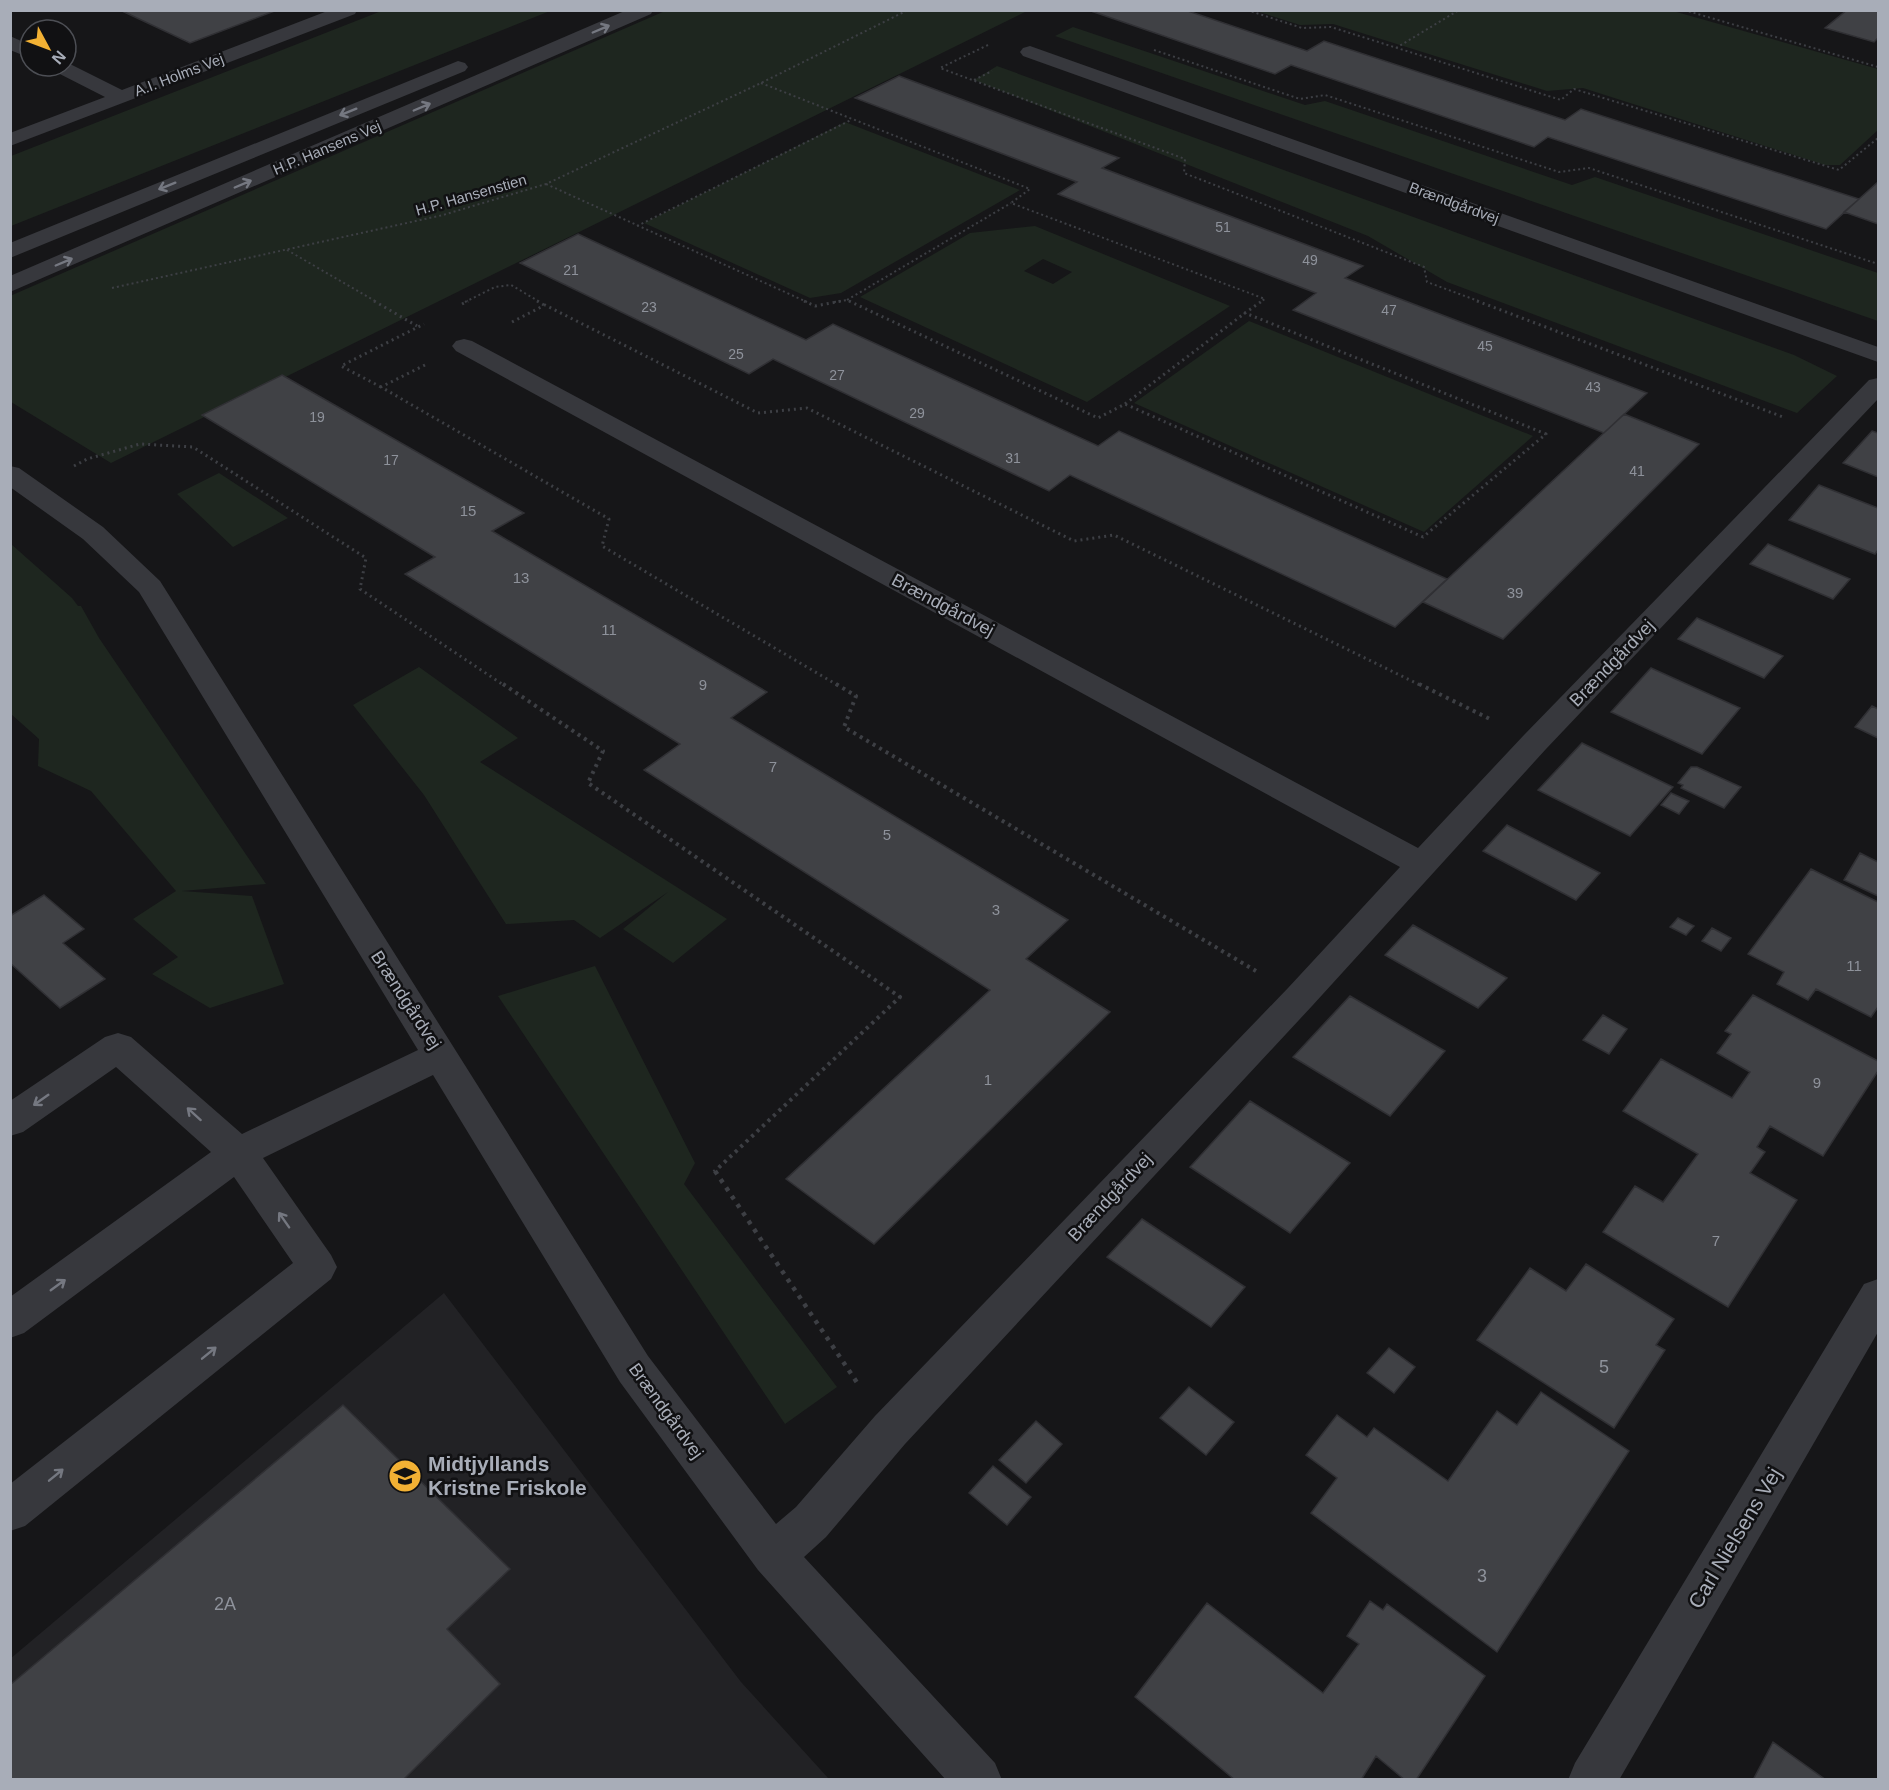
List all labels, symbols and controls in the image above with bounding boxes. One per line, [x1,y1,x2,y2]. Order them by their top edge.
north arrow [18,18,78,78]
one-way arrow [591,23,610,34]
text: N [49,48,69,67]
street label: A.I. Holms Vej [132,50,226,99]
one-way arrow [412,101,431,112]
one-way arrow [339,107,357,118]
street label: H.P. Hansens Vej [270,117,383,178]
street label: H.P. Hansenstien [413,171,528,219]
one-way arrow [234,178,252,189]
street label: Brændgårdvej [1407,178,1501,227]
one-way arrow [159,181,177,192]
house number: 51 [1215,219,1231,235]
house number: 49 [1302,252,1318,268]
one-way arrow [55,256,73,267]
house number: 21 [563,262,579,278]
house number: 23 [641,299,657,315]
house number: 47 [1381,302,1397,318]
house number: 45 [1477,338,1493,354]
house number: 25 [728,346,744,362]
house number: 27 [829,367,845,383]
house number: 43 [1585,379,1601,395]
house number: 29 [909,405,925,421]
house number: 19 [309,409,325,425]
house number: 31 [1005,450,1021,466]
house number: 17 [383,452,399,468]
house number: 41 [1629,463,1645,479]
house number: 15 [460,502,476,519]
house number: 13 [513,569,529,586]
street label: Brændgårdvej [888,570,998,640]
house number: 39 [1507,584,1523,601]
street label: Brændgårdvej [1566,615,1658,711]
house number: 11 [601,621,617,638]
house number: 9 [699,676,707,693]
house number: 7 [769,758,777,775]
house number: 5 [883,826,891,843]
house number: 3 [992,901,1000,918]
street label: Brændgårdvej [367,947,445,1053]
house number: 11 [1846,957,1862,974]
house number: 1 [984,1071,992,1088]
house number: 9 [1813,1074,1821,1091]
one-way arrow [33,1094,50,1106]
one-way arrow [187,1107,202,1121]
street label: Brændgårdvej [1064,1149,1156,1245]
one-way arrow [278,1213,290,1229]
house number: 7 [1712,1232,1720,1249]
one-way arrow [49,1279,65,1291]
one-way arrow [201,1347,217,1360]
house number: 5 [1599,1357,1609,1377]
street label: Brændgårdvej [625,1359,707,1463]
place label: Midtjyllands Kristne Friskole [428,1452,587,1499]
school or university icon: Midtjyllands Kristne Friskole [387,1458,423,1494]
street label: Carl Nielsens Vej [1684,1463,1786,1612]
one-way arrow [48,1468,64,1481]
house number: 3 [1477,1566,1487,1586]
house number: 2A [214,1594,236,1614]

